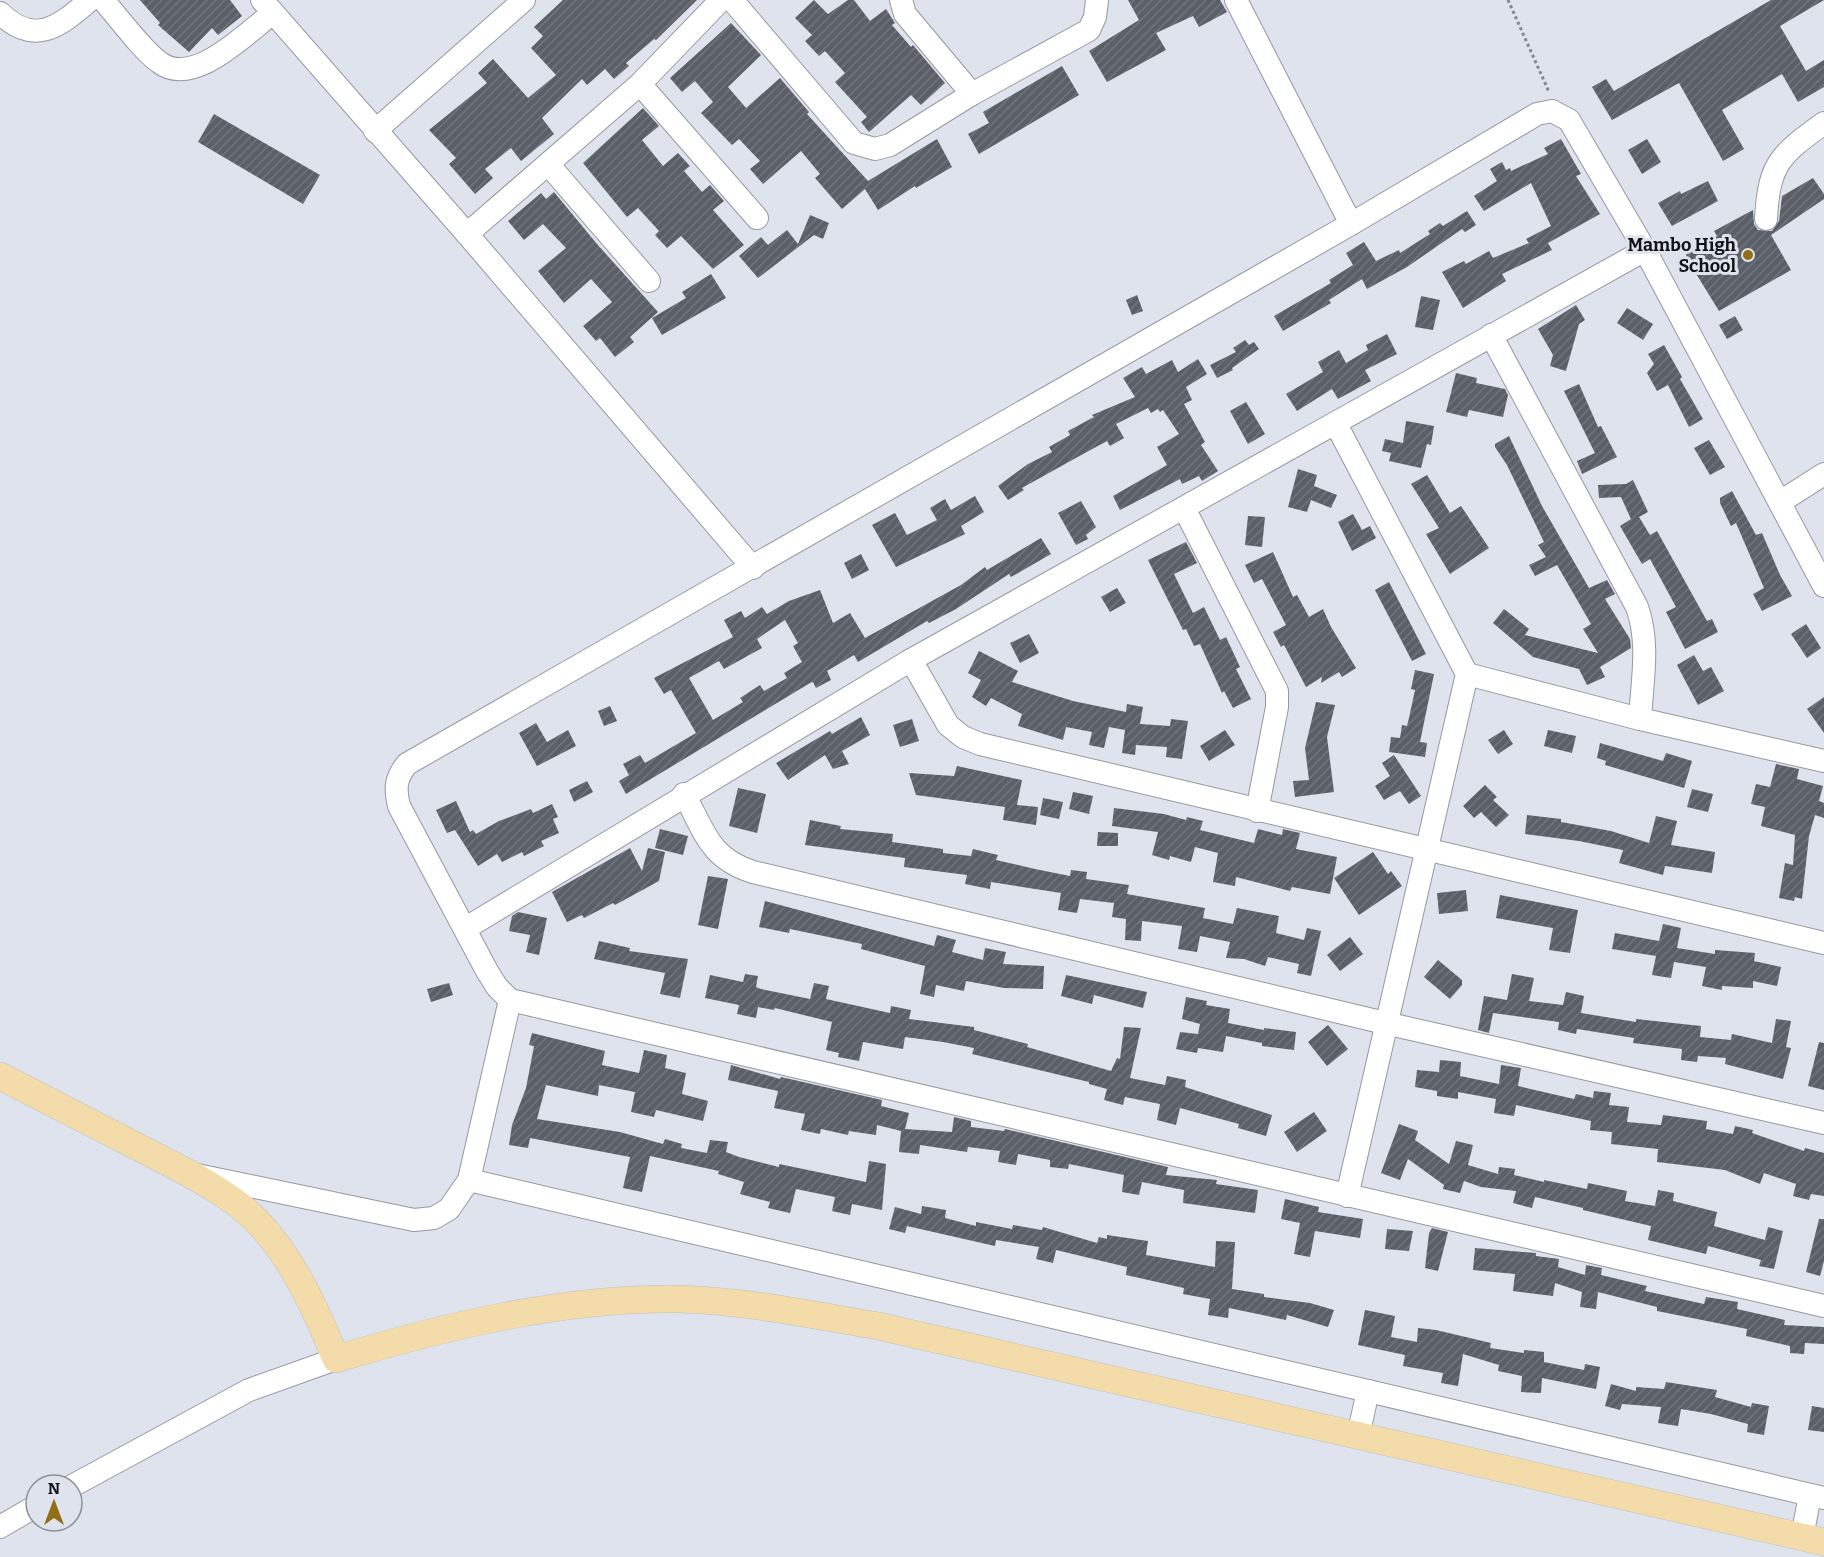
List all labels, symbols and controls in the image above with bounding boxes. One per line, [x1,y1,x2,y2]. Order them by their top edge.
place label: Mambo High School [1628,234,1737,277]
marker: Mambo High School [1741,248,1755,262]
north arrow [24,1473,84,1533]
text: N [48,1479,60,1498]

